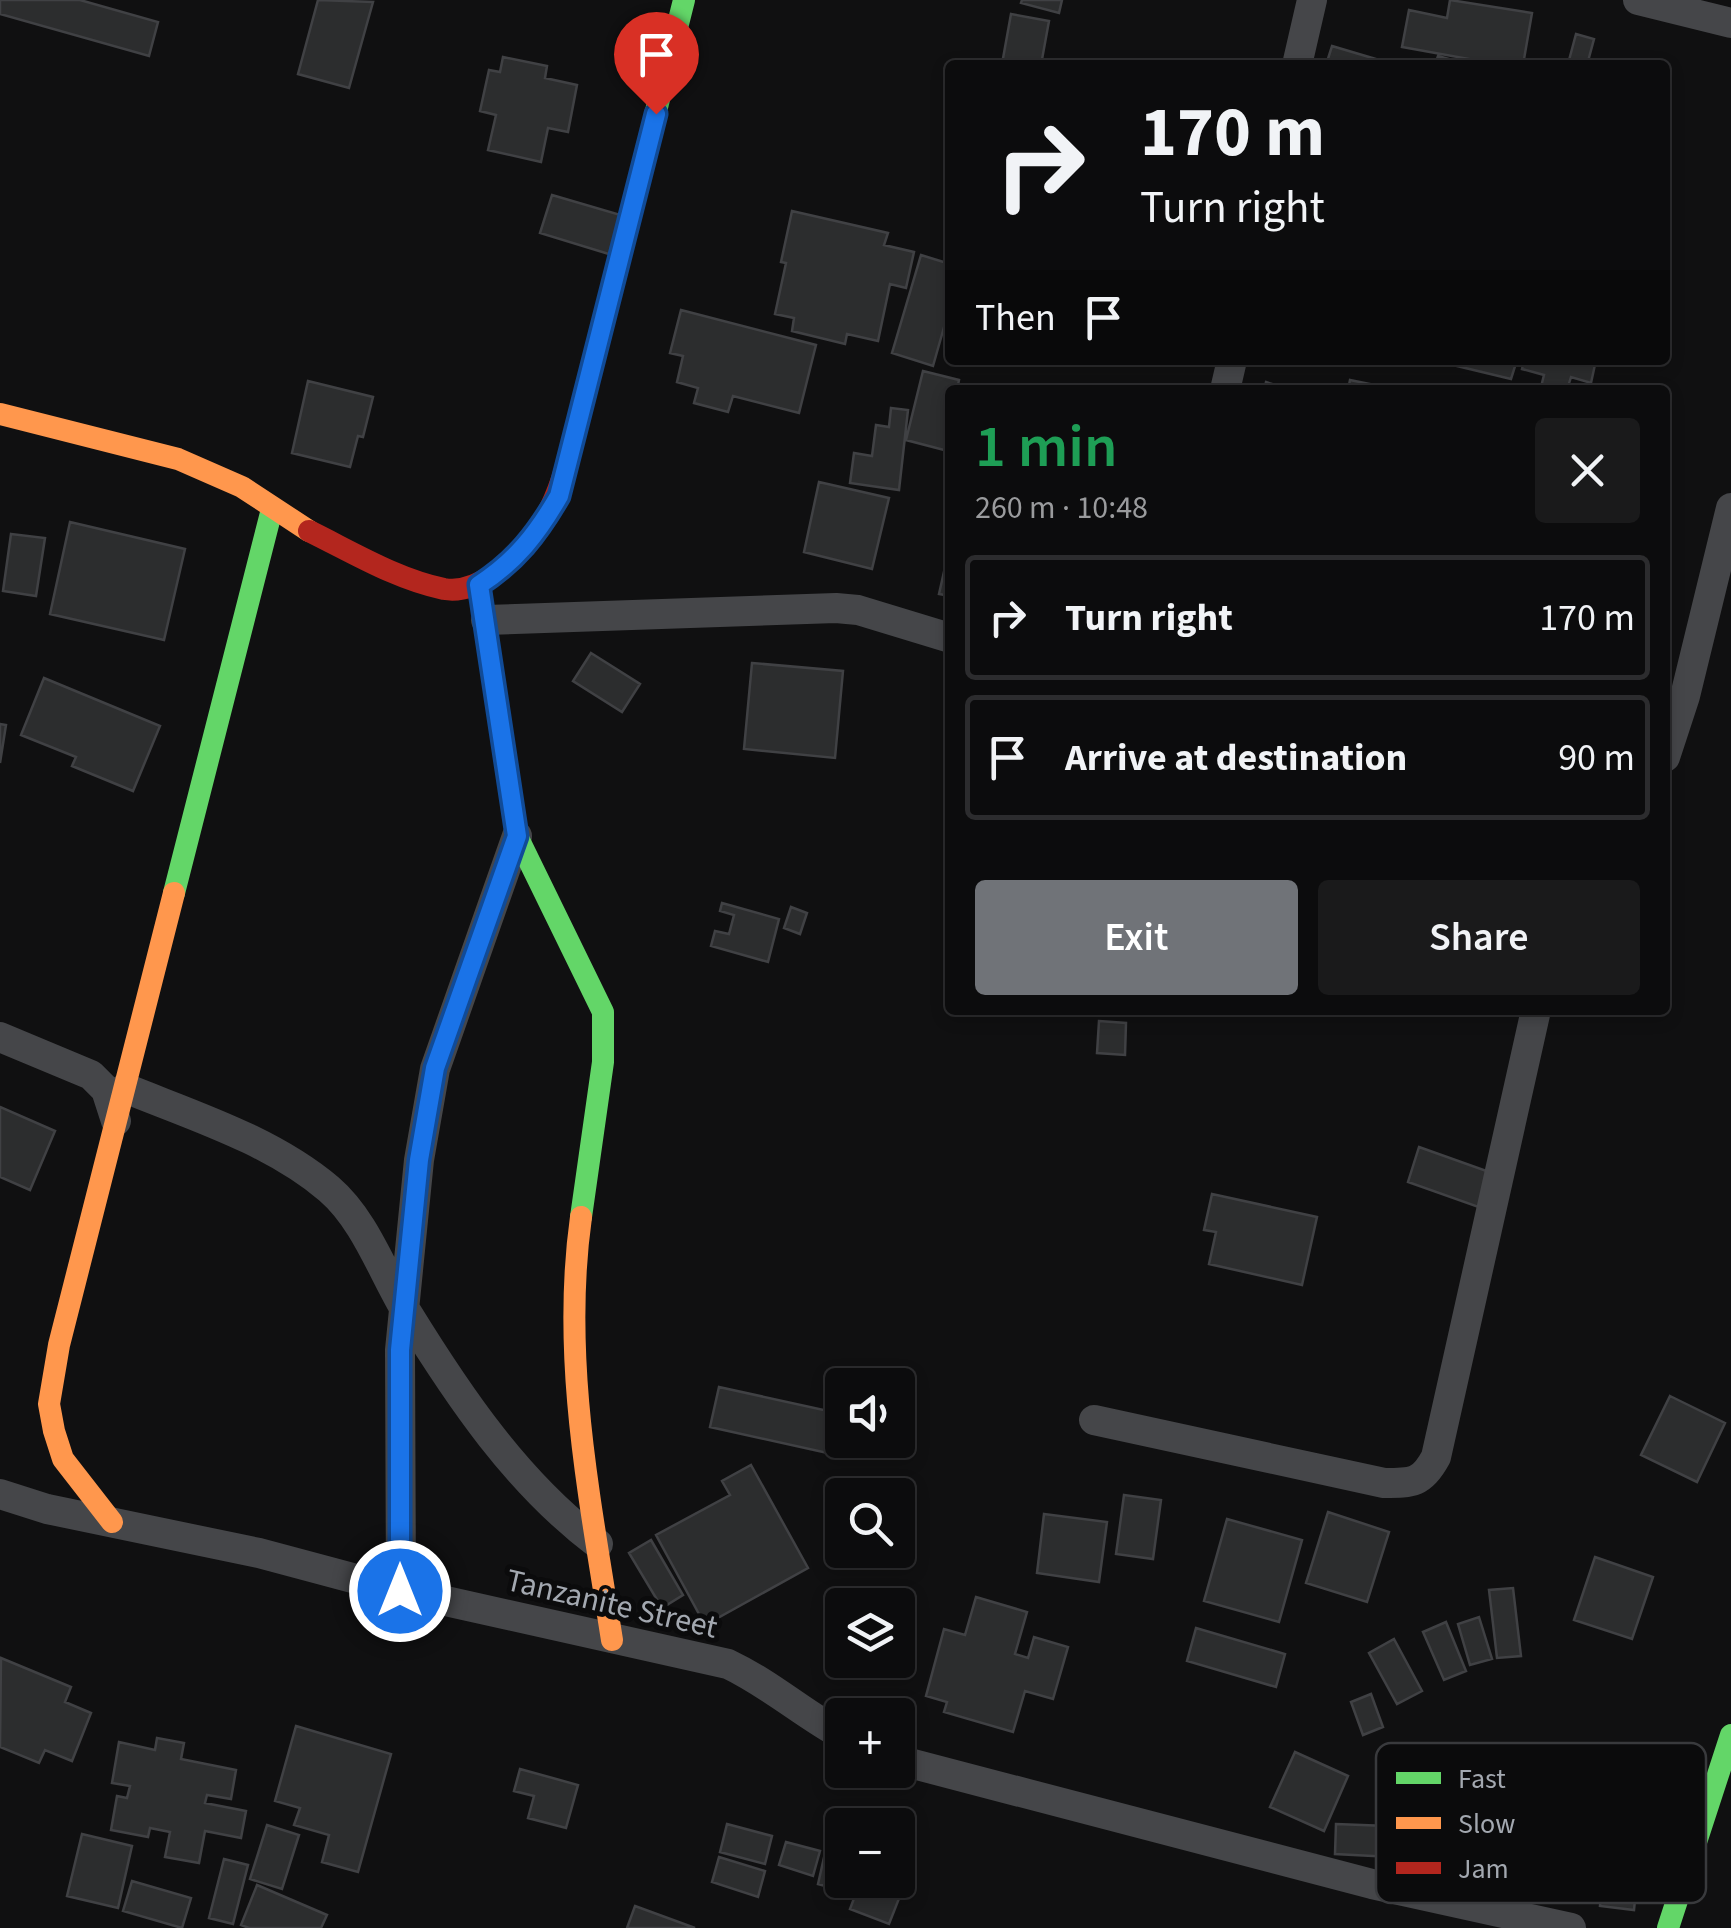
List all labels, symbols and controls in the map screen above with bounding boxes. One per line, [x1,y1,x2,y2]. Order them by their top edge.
pin [614,12,699,115]
icon: arrive [629,27,684,82]
text: 170 m [1140,83,1325,183]
icon: right [975,100,1105,230]
text: Turn right [1140,176,1325,240]
icon: arrive [1076,290,1131,345]
text: Then [975,291,1056,345]
text: 1 min [975,405,1118,490]
button: close [1535,418,1640,523]
text: 260 m · 10:48 [975,485,1148,531]
icon: right [980,590,1035,645]
text: Turn right [1065,591,1233,645]
text: 170 m [1539,591,1635,645]
icon: arrive [980,730,1035,785]
text: Arrive at destination [1065,731,1407,785]
text: 90 m [1558,731,1635,785]
button: Exit [975,880,1298,995]
button: Share [1318,880,1640,995]
map controls [825,1368,915,1898]
button: sound [825,1368,915,1458]
button: search [825,1478,915,1568]
position arrow [348,1539,452,1643]
street label: Tanzanite Street [502,1557,722,1651]
button: layers [825,1588,915,1678]
button: + [825,1698,915,1788]
legend [1376,1743,1706,1903]
text: Fast [1458,1759,1506,1799]
text: Slow [1458,1804,1515,1844]
button: − [825,1808,915,1898]
text: Jam [1458,1849,1509,1889]

